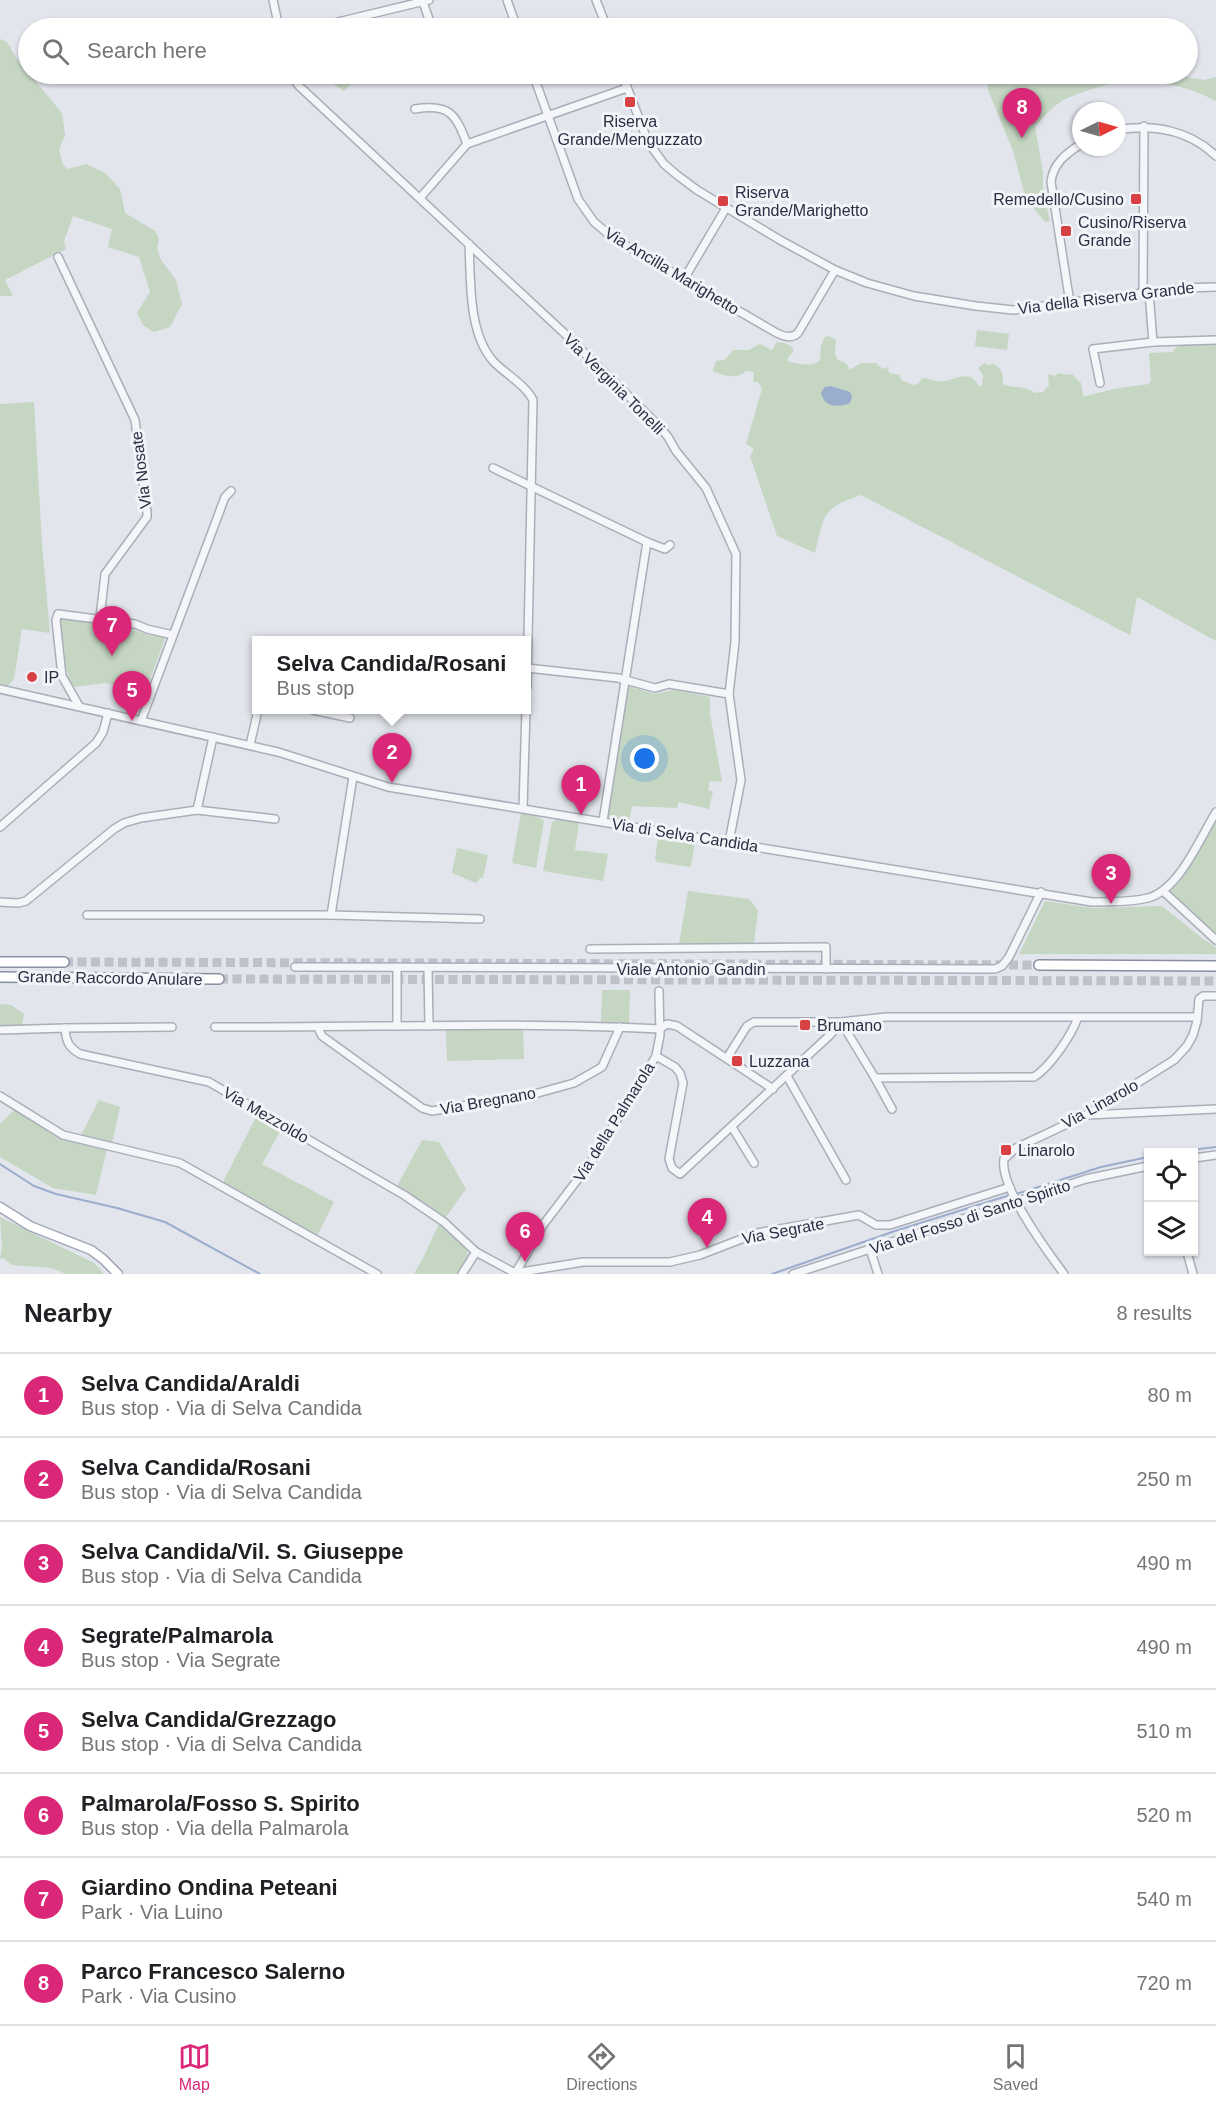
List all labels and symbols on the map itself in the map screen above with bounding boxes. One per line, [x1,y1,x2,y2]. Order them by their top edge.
pin: 8 [1002,88,1042,138]
marker: Riserva Grande/Menguzzato [623,95,637,109]
north arrow [1072,102,1126,156]
place label: Riserva Grande/Menguzzato [558,113,703,148]
place label: Riserva Grande/Marighetto [735,184,869,219]
place label: Remedello/Cusino [993,191,1124,208]
marker: Remedello/Cusino [1129,192,1143,206]
marker: Riserva Grande/Marighetto [716,194,730,208]
place label: Cusino/Riserva Grande [1078,214,1187,249]
street label: Via Ancilla Marighetto [602,224,742,318]
marker: Cusino/Riserva Grande [1059,224,1073,238]
street label: Via della Riserva Grande [1017,279,1195,317]
street label: Via Verginia Tonelli [560,330,668,438]
street label: Via Nosate [128,430,154,510]
pin: 7 [92,606,132,656]
place label: IP [44,669,59,686]
marker: IP [25,670,39,684]
pin: 5 [112,672,152,721]
pin: 2 [372,734,412,783]
your location [630,744,659,773]
pin: 1 [562,766,600,815]
street label: Via di Selva Candida [610,815,760,855]
pin: 3 [1092,854,1130,904]
street label: Viale Antonio Gandin [616,961,766,978]
street label: Grande Raccordo Anulare [17,968,203,988]
place label: Brumano [817,1017,882,1034]
marker: Brumano [798,1018,812,1032]
place label: Luzzana [749,1053,810,1070]
marker: Luzzana [730,1054,744,1068]
street label: Via della Palmarola [570,1059,658,1185]
street label: Via Linarolo [1059,1076,1141,1132]
street label: Via Mezzoldo [220,1084,312,1146]
street label: Via Bregnano [439,1084,537,1118]
place label: Linarolo [1018,1142,1075,1159]
marker: Linarolo [999,1143,1013,1157]
street label: Via del Fosso di Santo Spirito [868,1177,1072,1257]
pin: 4 [688,1198,726,1248]
pin: 6 [506,1212,544,1262]
street label: Via Segrate [740,1215,826,1247]

